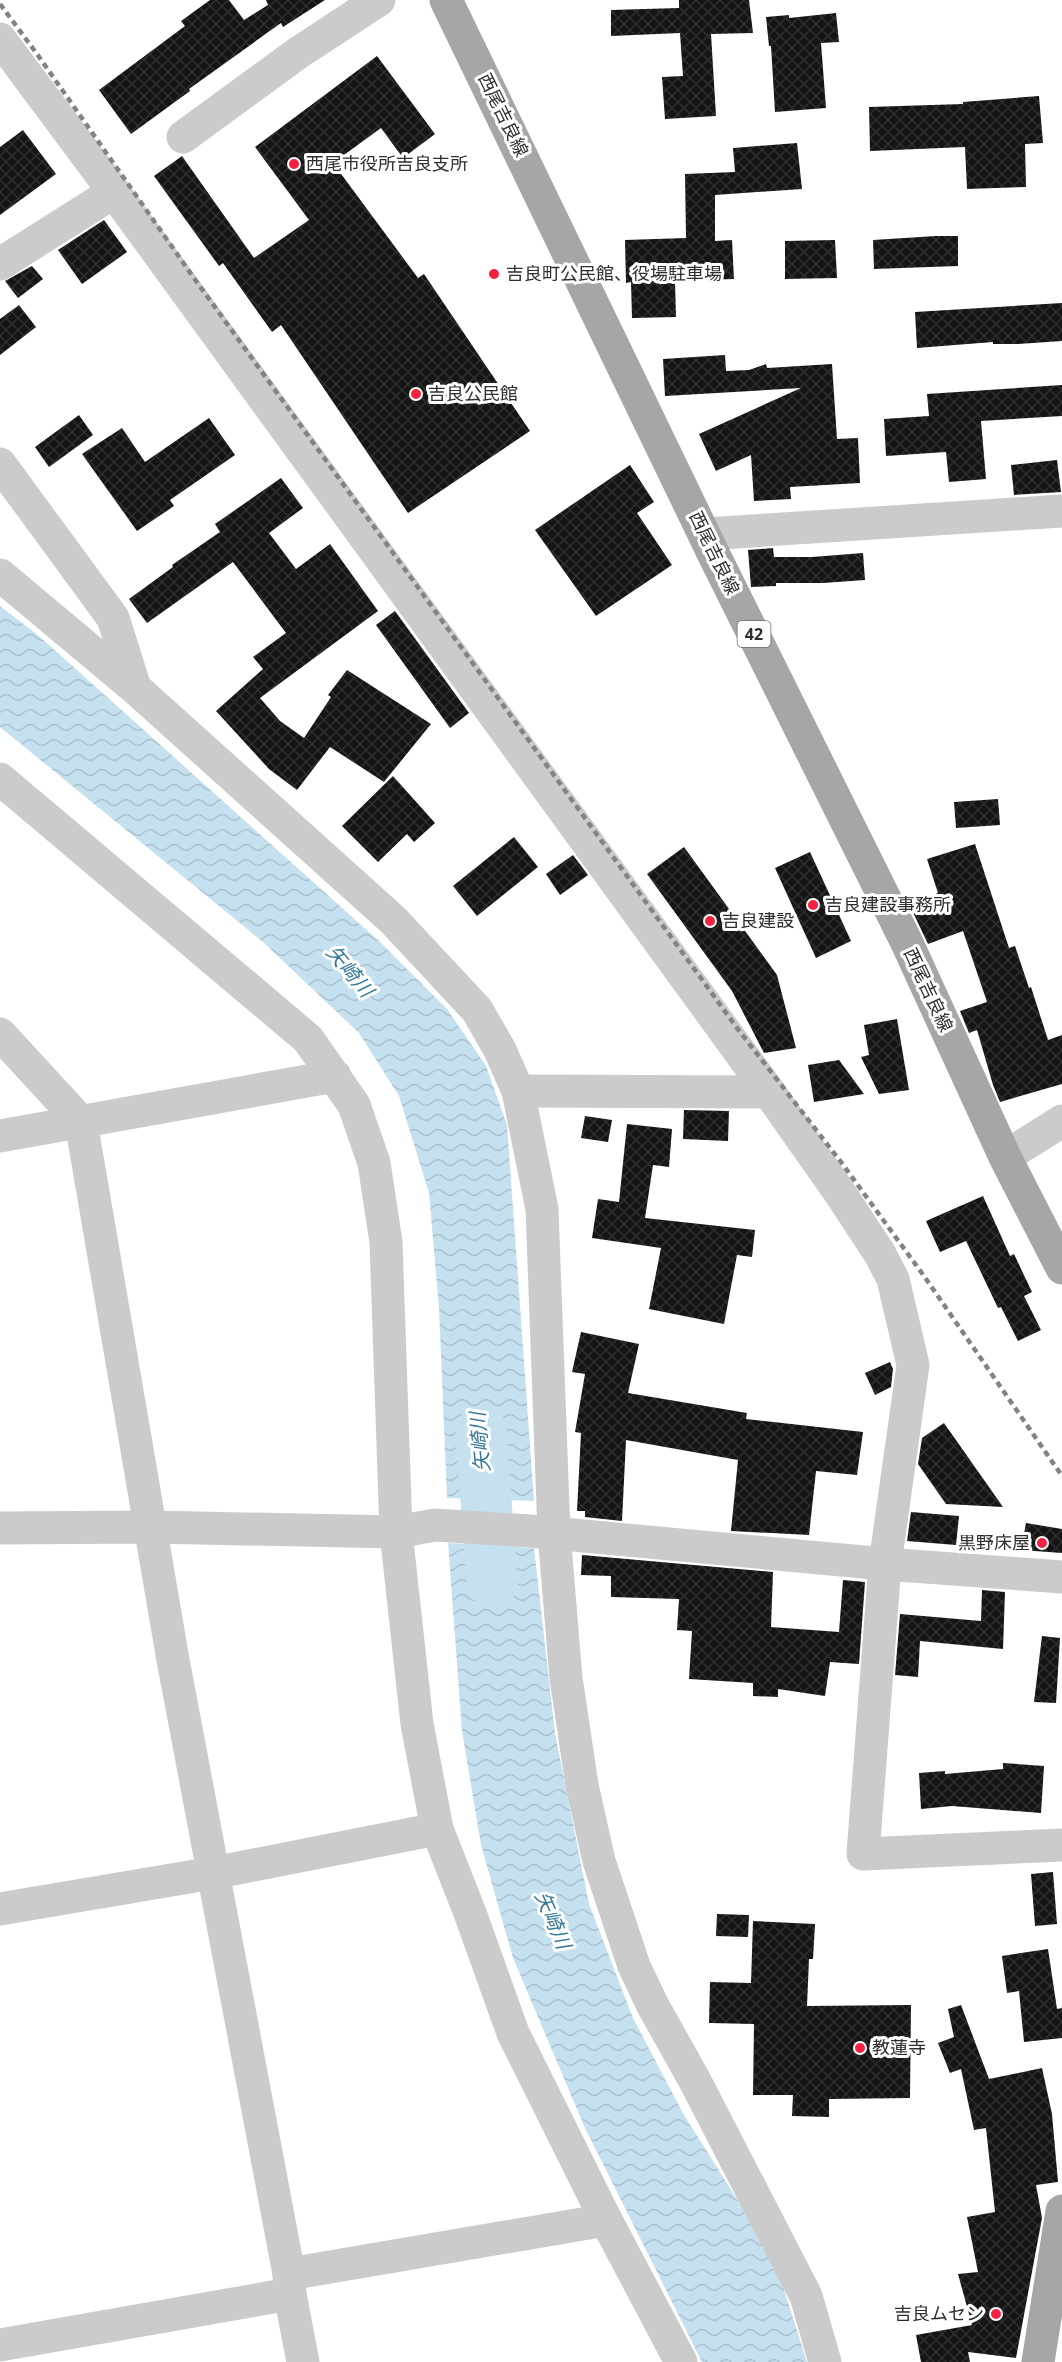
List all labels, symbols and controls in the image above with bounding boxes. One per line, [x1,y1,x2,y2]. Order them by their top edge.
street label: 西尾吉良線 [473,69,534,160]
place label: 西尾市役所吉良支所 [306,151,468,175]
marker: 西尾市役所吉良支所 [287,157,301,171]
place label: 吉良町公民館、役場駐車場 [506,261,722,285]
marker: 吉良町公民館、役場駐車場 [487,267,501,281]
place label: 吉良公民館 [428,381,518,405]
marker: 吉良公民館 [409,387,423,401]
street label: 西尾吉良線 [684,507,745,598]
road number: 42 [738,621,771,647]
place label: 吉良建設事務所 [825,892,951,916]
marker: 吉良建設事務所 [806,898,820,912]
place label: 吉良建設 [722,908,794,932]
marker: 吉良建設 [703,914,717,928]
water label: 矢崎川 [321,939,381,1004]
street label: 西尾吉良線 [899,944,959,1035]
water label: 矢崎川 [463,1409,496,1473]
place label: 黒野床屋 [958,1530,1030,1554]
marker: 黒野床屋 [1035,1536,1049,1550]
water label: 矢崎川 [529,1887,578,1955]
place label: 教蓮寺 [872,2035,926,2059]
marker: 教蓮寺 [853,2041,867,2055]
place label: 吉良ムセン [894,2301,984,2325]
marker: 吉良ムセン [989,2307,1003,2321]

